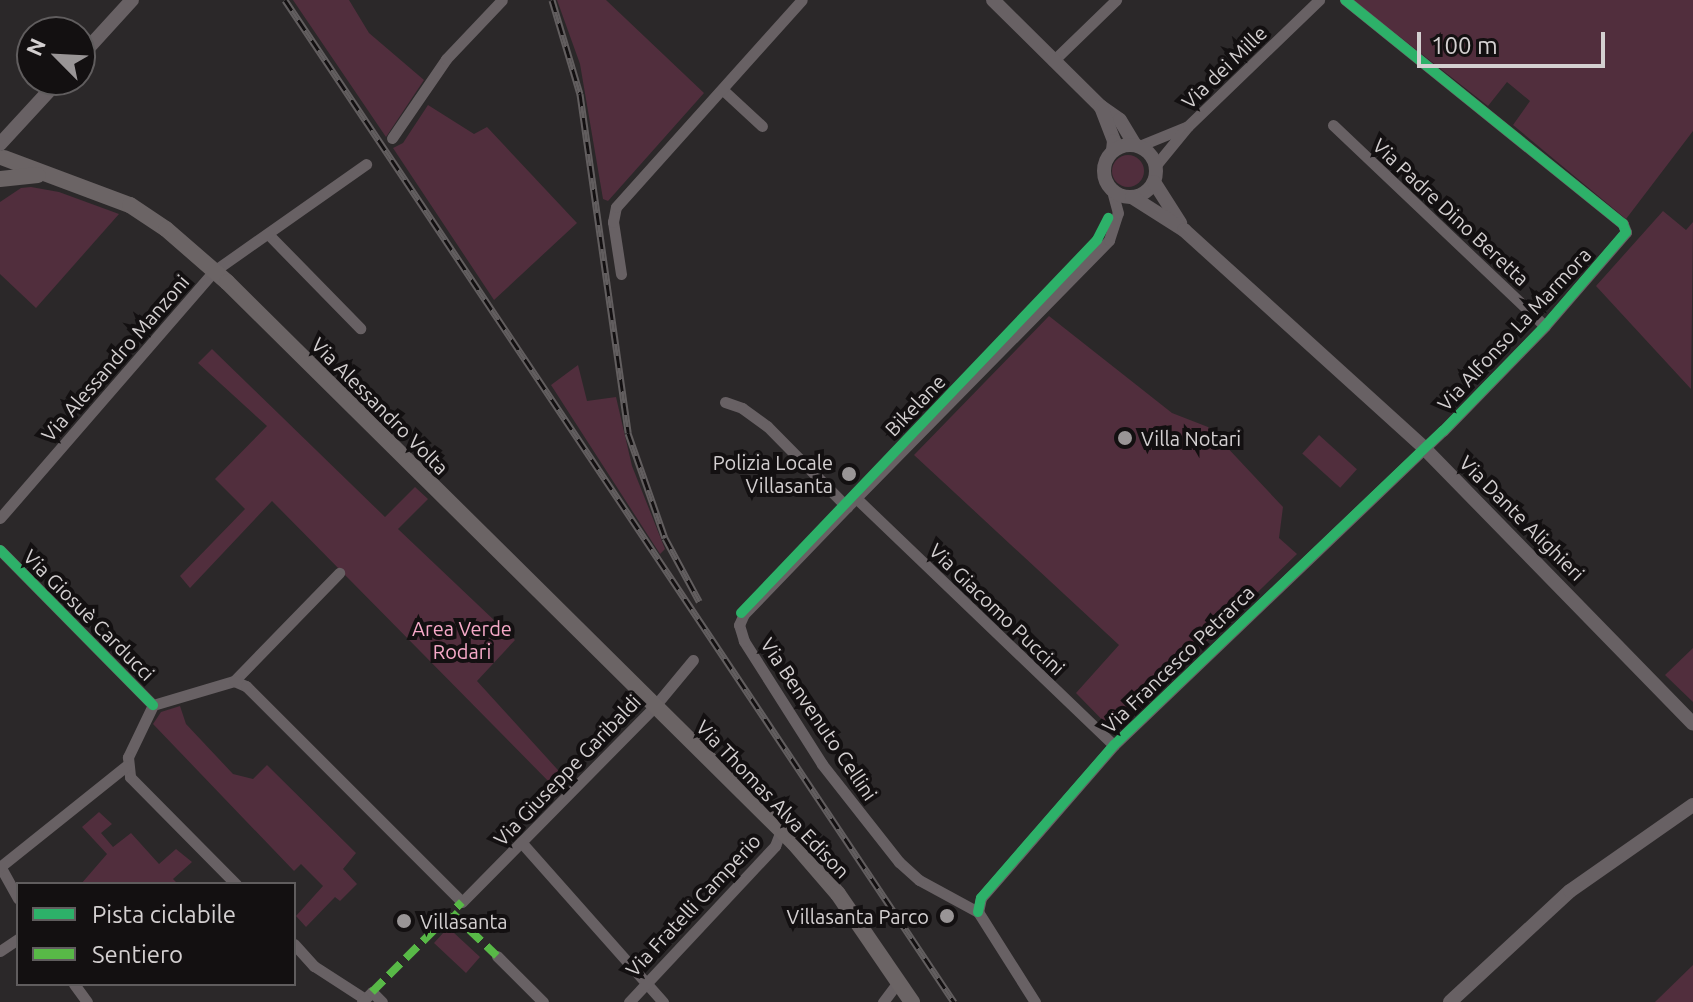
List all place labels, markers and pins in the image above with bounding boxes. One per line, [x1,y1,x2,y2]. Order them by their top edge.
place label: Villa Notari [1141,426,1241,450]
marker: Villa Notari [1116,429,1134,447]
place label: Polizia Locale Villasanta [713,450,833,497]
marker: Polizia Locale Villasanta [840,465,858,483]
place label: Villasanta Parco [786,904,929,928]
marker: Villasanta Parco [936,905,958,927]
place label: Villasanta [420,909,507,933]
marker: Villasanta [395,912,413,930]

